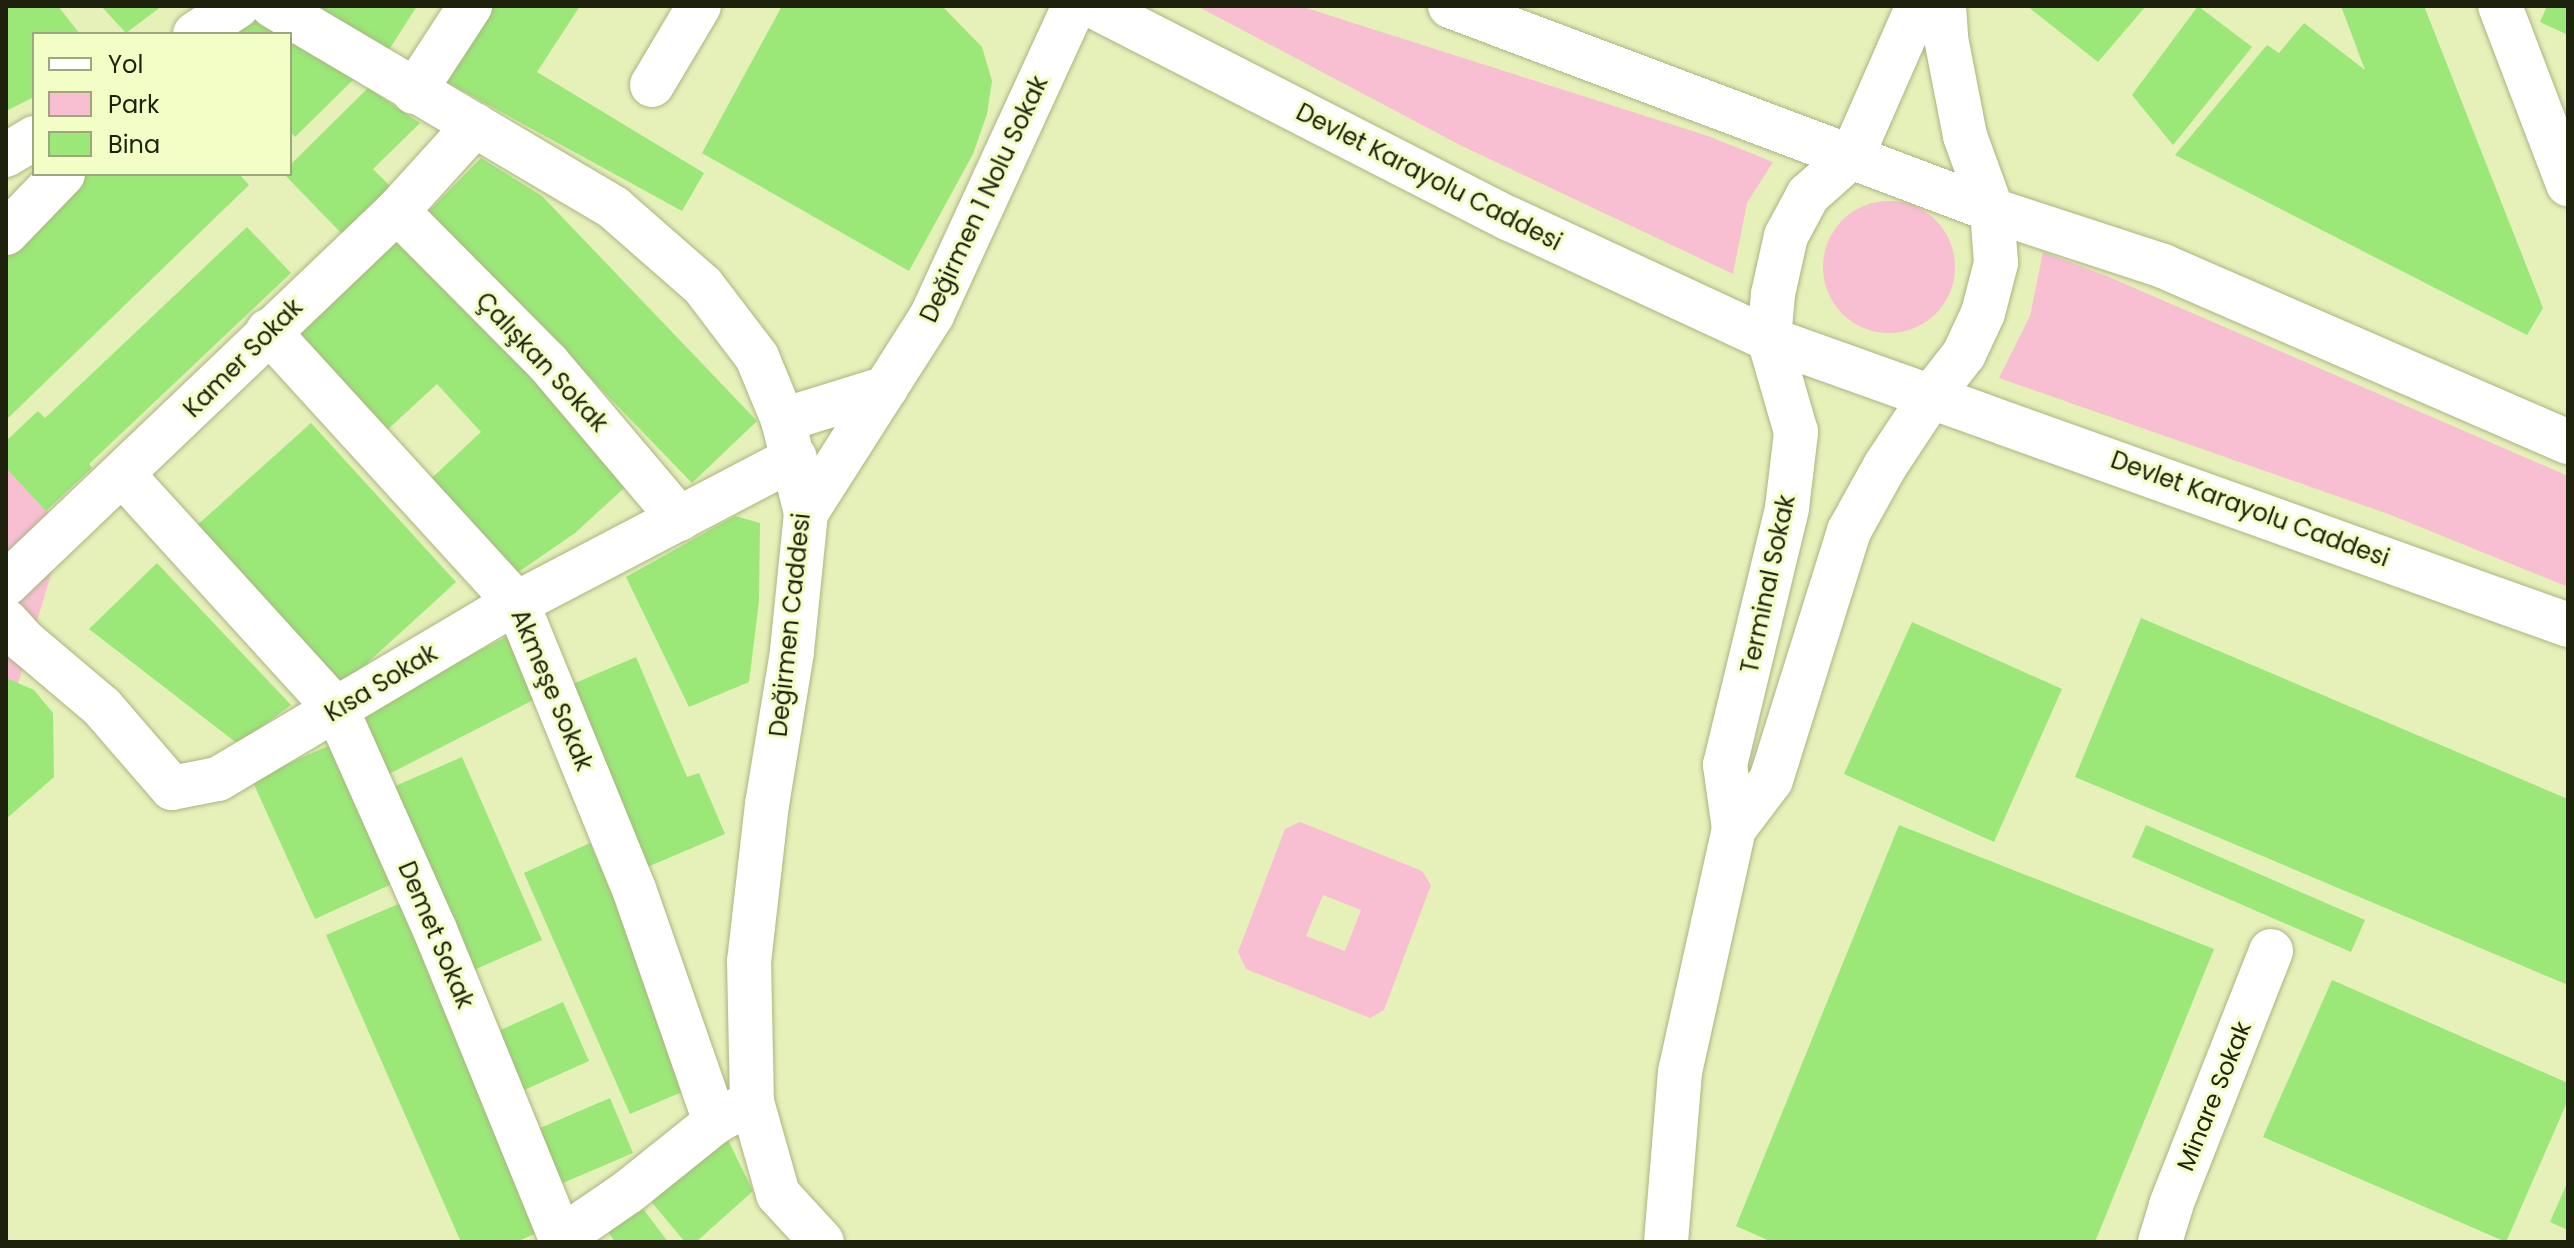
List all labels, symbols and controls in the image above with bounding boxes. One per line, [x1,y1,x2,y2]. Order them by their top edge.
legend [32,32,292,176]
text: Yol [108,48,143,81]
street label: Değirmen 1 Nolu Sokak [914,71,1054,327]
text: Park [108,88,159,121]
street label: Devlet Karayolu Caddesi [1291,97,1567,257]
text: Bina [108,128,160,161]
street label: Çalışkan Sokak [470,286,614,438]
street label: Kamer Sokak [178,293,308,423]
street label: Devlet Karayolu Caddesi [2107,445,2393,573]
street label: Terminal Sokak [1735,492,1801,676]
street label: Değirmen Caddesi [764,512,816,738]
street label: Akmeşe Sokak [505,605,599,775]
street label: Kısa Sokak [320,638,442,728]
street label: Demet Sokak [392,857,480,1013]
street label: Minare Sokak [2171,1017,2257,1175]

